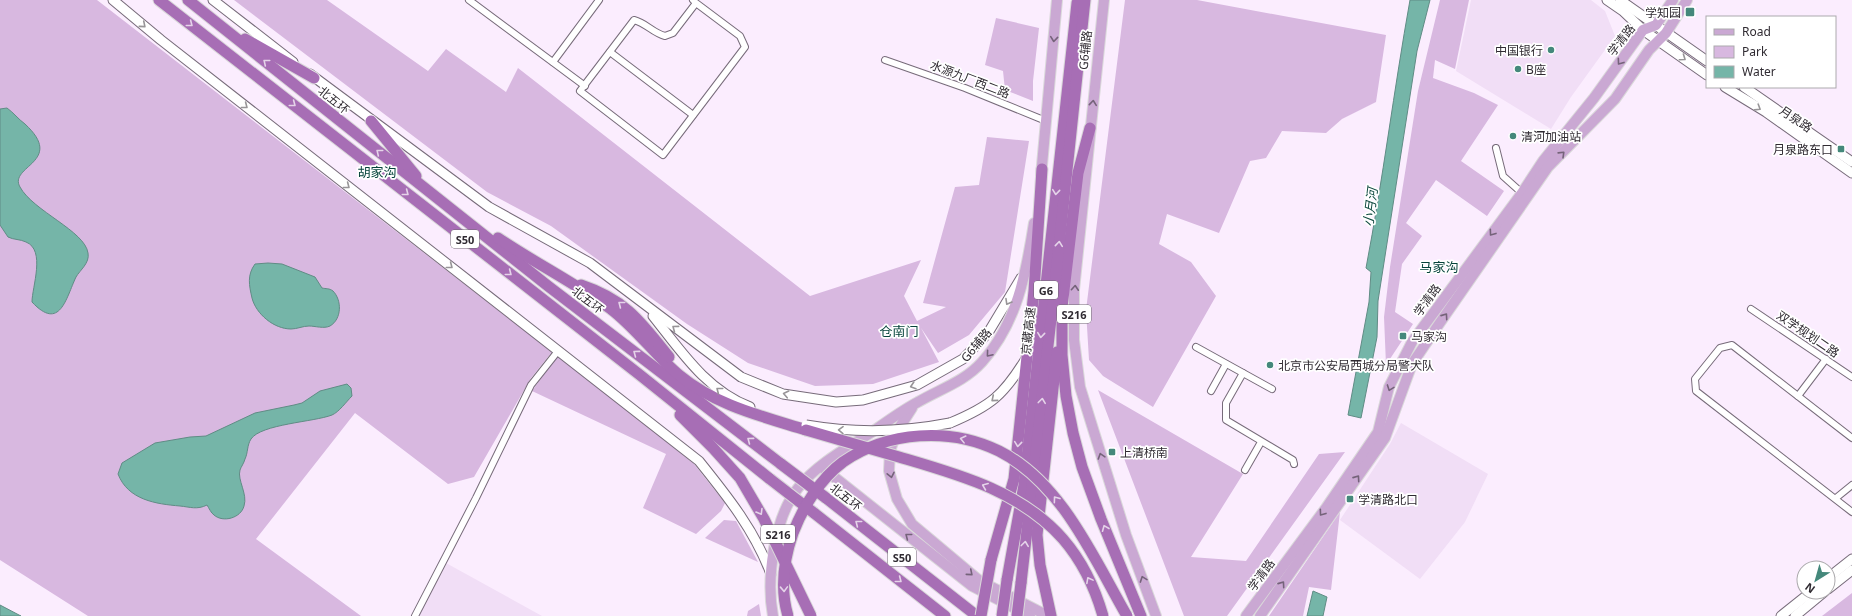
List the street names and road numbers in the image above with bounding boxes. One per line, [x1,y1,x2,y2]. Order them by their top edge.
street label: 学清路 [1603,21,1639,59]
street label: G6辅路 [1074,29,1096,71]
street label: 水源九厂西二路 [928,56,1012,102]
street label: 北五环 [315,82,353,118]
street label: 月泉路 [1776,102,1816,136]
road number: S50 [451,230,479,248]
street label: 学清路 [1410,280,1444,320]
road number: G6 [1034,281,1058,299]
street label: 北五环 [569,282,607,318]
road number: S216 [1057,305,1091,323]
street label: 京藏高速 [1017,306,1039,356]
street label: 双学规划二路 [1773,307,1843,361]
street label: G6辅路 [957,324,995,366]
street label: 北五环 [827,479,865,515]
road number: S216 [761,525,795,543]
road number: S50 [888,548,916,566]
street label: 学清路 [1244,555,1278,595]

